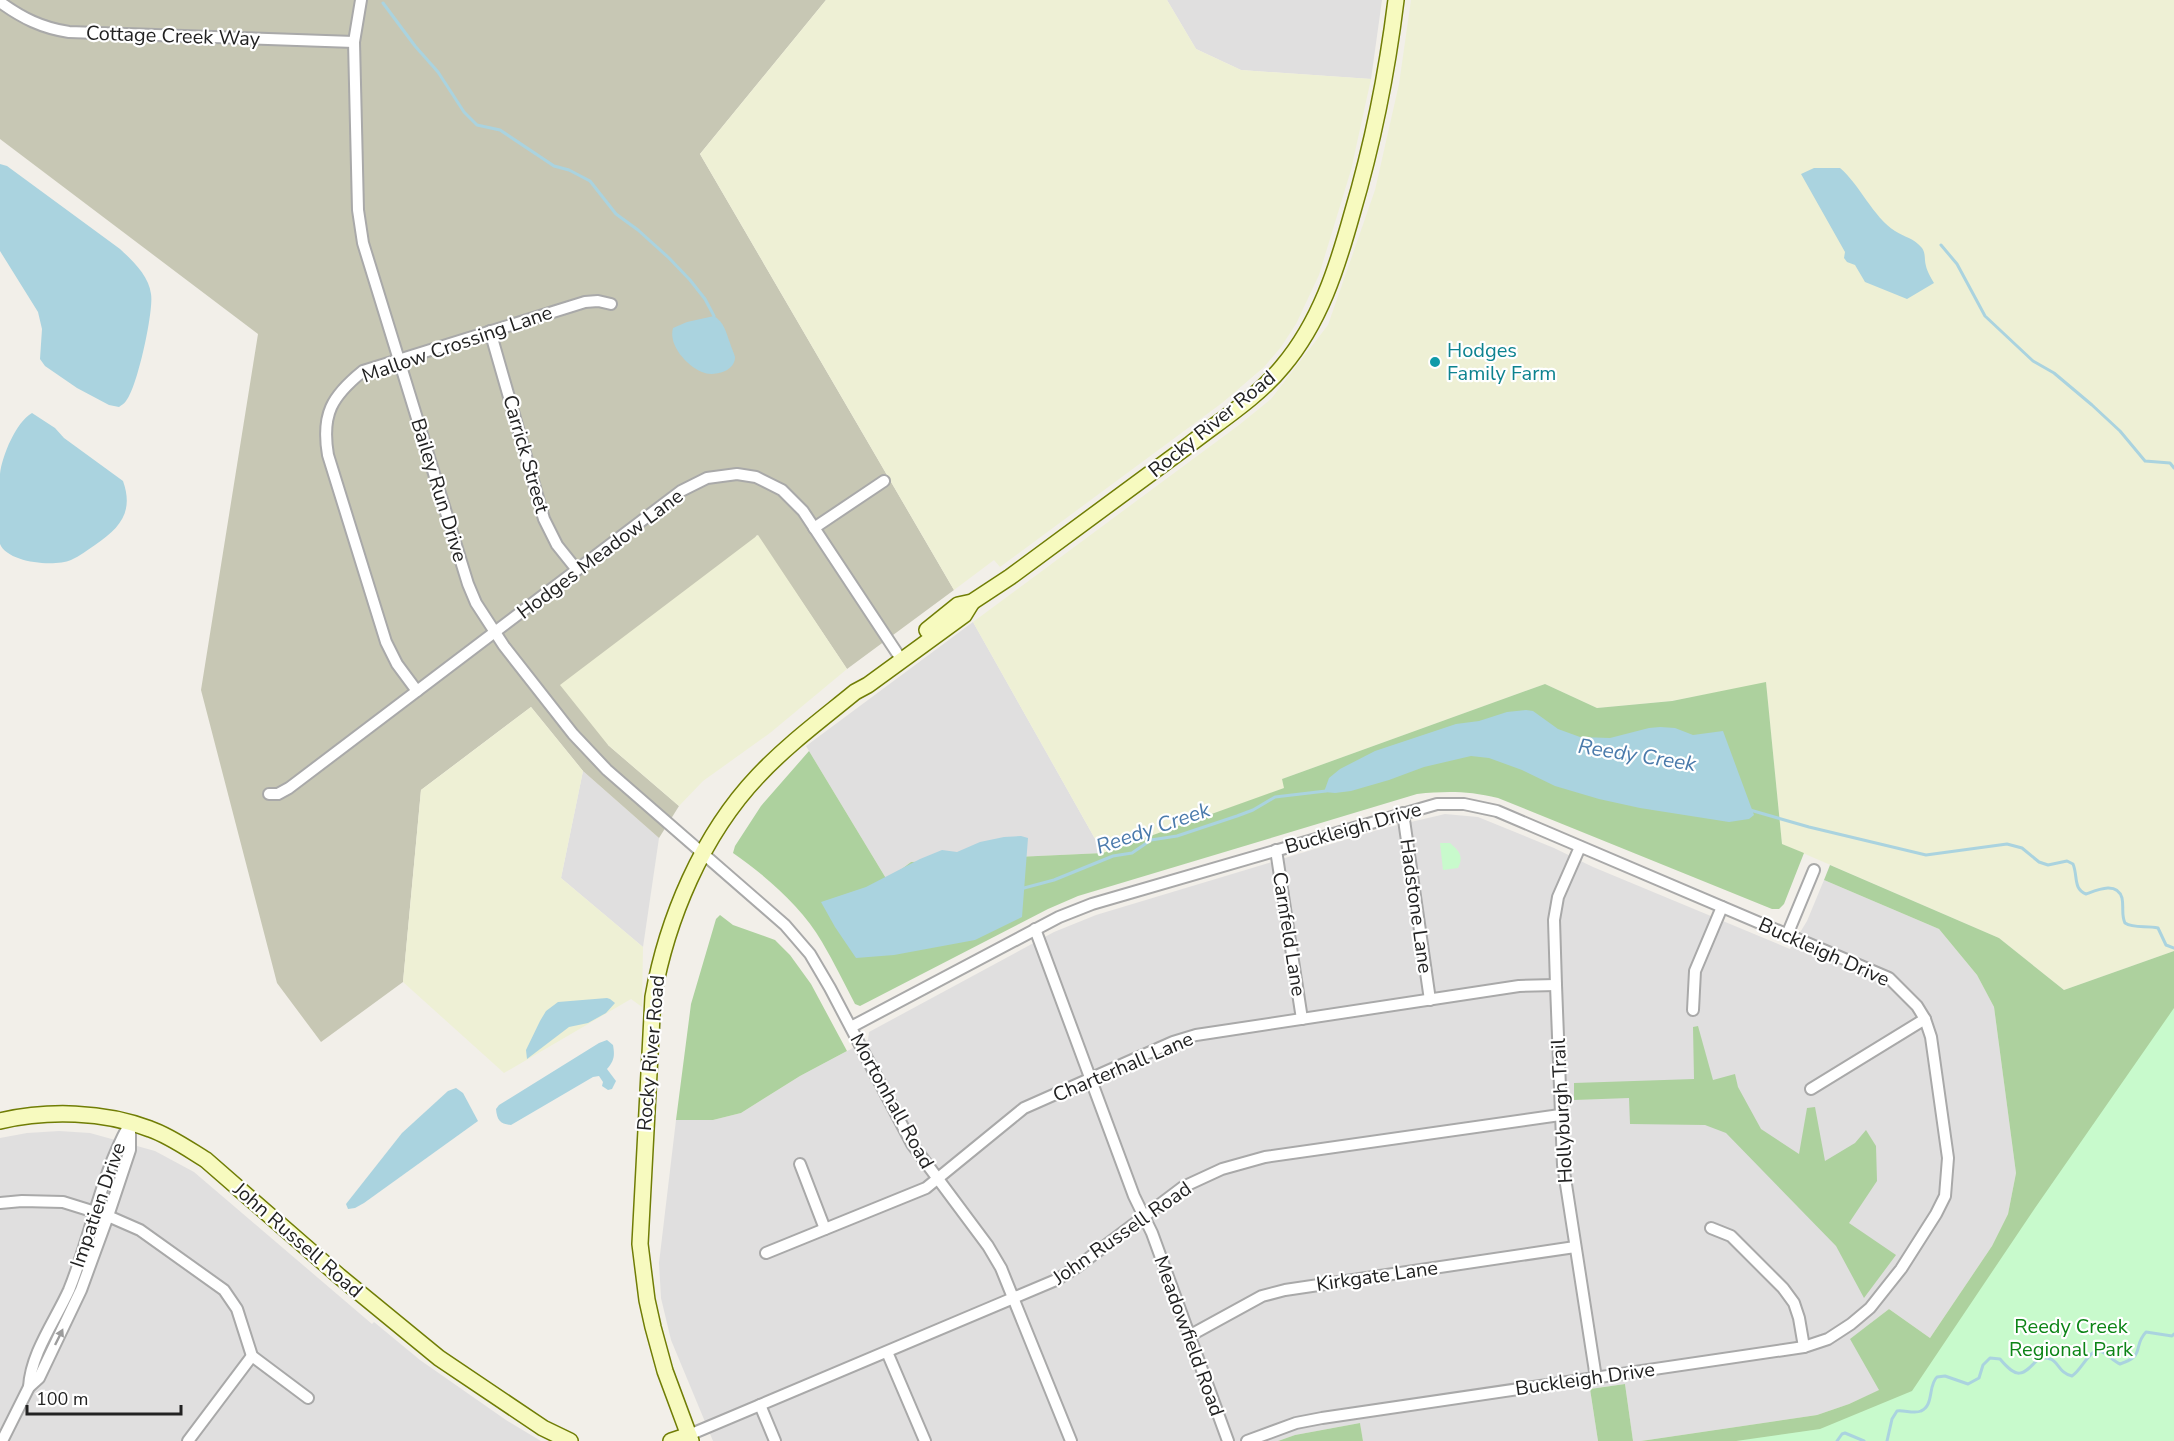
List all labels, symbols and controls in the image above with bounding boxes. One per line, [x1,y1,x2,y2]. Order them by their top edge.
street label: Cottage Creek Way [85,19,261,53]
street label: Mallow Crossing Lane [358,299,556,389]
place label: Hodges Family Farm [1447,337,1556,387]
marker: Hodges Family Farm [1428,355,1442,369]
street label: Rocky River Road [1143,364,1281,484]
street label: Carrick Street [496,392,556,517]
street label: Bailey Run Drive [404,415,474,565]
street label: Hodges Meadow Lane [511,483,689,625]
water label: Reedy Creek [1576,732,1698,778]
water label: Reedy Creek [1092,795,1214,861]
street label: Buckleigh Drive [1282,796,1424,860]
street label: Hadstone Lane [1393,837,1439,975]
street label: Carnfeld Lane [1266,870,1312,998]
street label: Buckleigh Drive [1754,911,1894,993]
street label: Rocky River Road [631,974,671,1132]
street label: Charterhall Lane [1049,1025,1197,1109]
street label: Mortonhall Road [844,1029,940,1173]
street label: Hollyburgh Trail [1545,1038,1579,1184]
street label: Impatien Drive [64,1139,132,1271]
street label: John Russell Road [1046,1175,1197,1292]
street label: John Russell Road [227,1176,369,1304]
street label: Meadowfield Road [1147,1252,1231,1420]
street label: Kirkgate Lane [1314,1254,1440,1298]
park label: Reedy Creek Regional Park [2009,1313,2134,1363]
one-way arrow [54,1329,63,1346]
street label: Buckleigh Drive [1513,1356,1657,1402]
scale bar [27,1378,182,1416]
text: 100 m [36,1387,88,1411]

